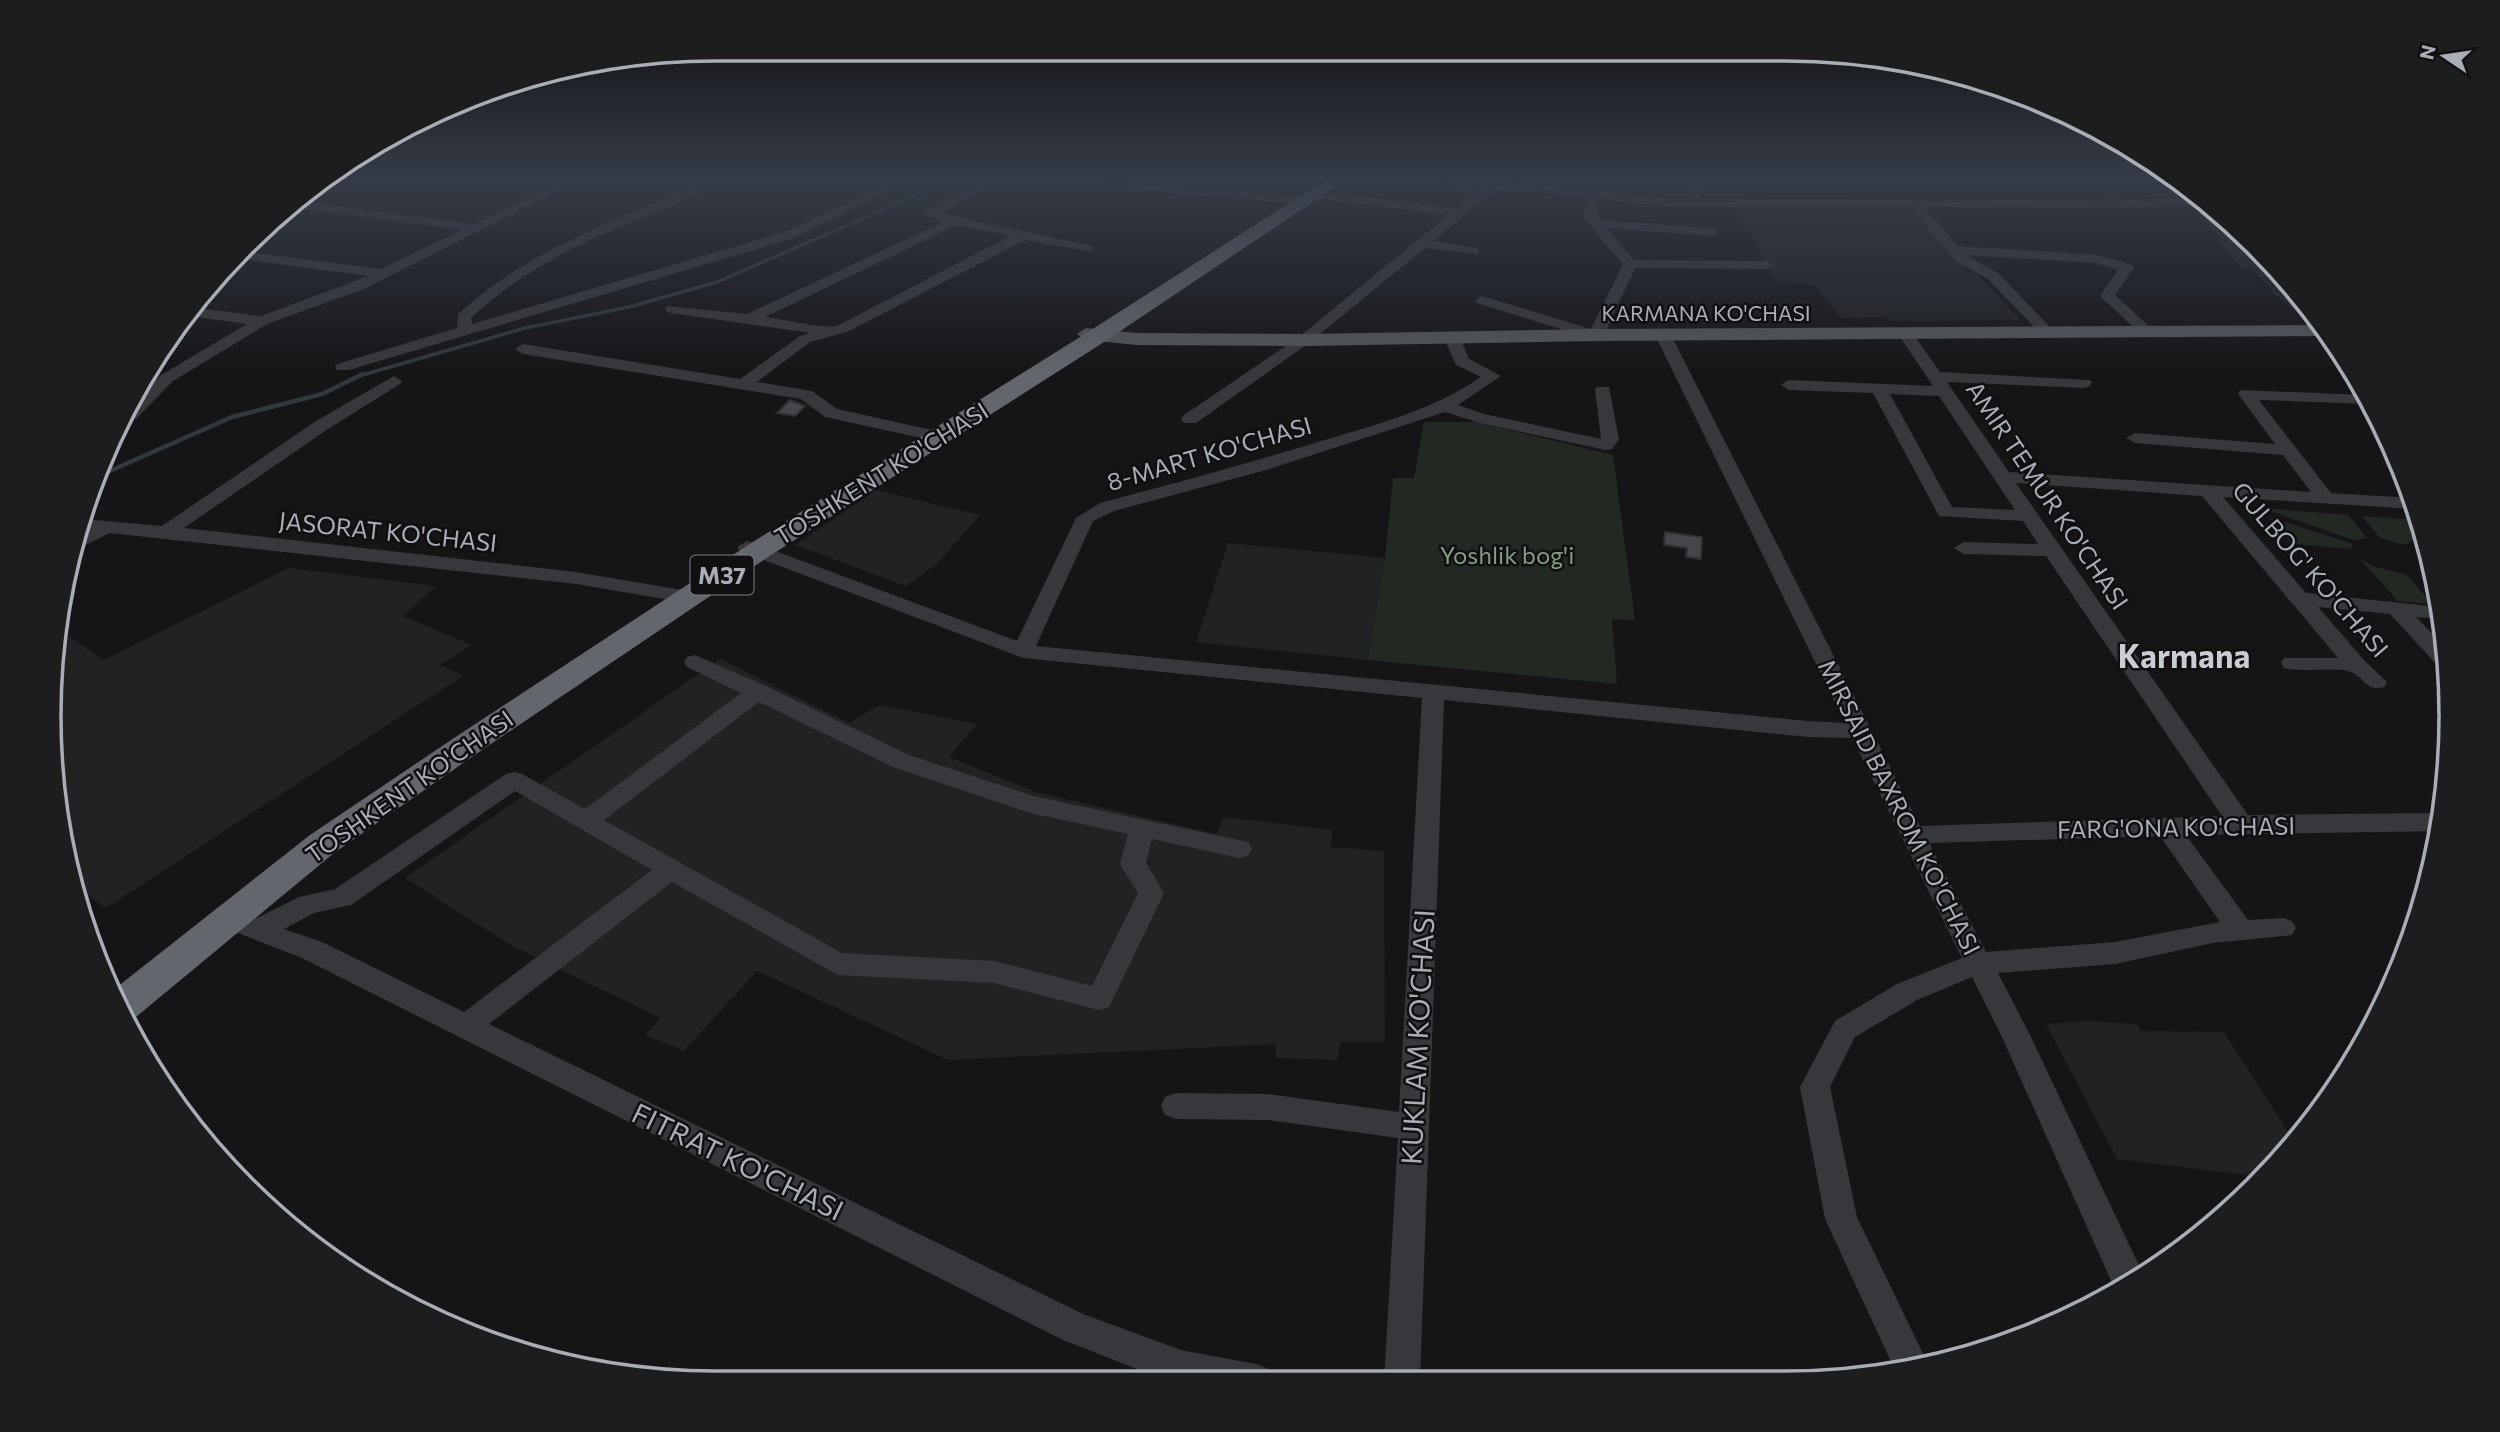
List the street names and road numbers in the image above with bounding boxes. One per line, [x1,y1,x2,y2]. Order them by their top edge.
street label: KARMANA KO'CHASI [1601,300,1811,325]
street label: AMIR TEMUR KO'CHASI [1961,375,2135,615]
street label: TOSHKENT KO'CHASI [769,395,993,551]
street label: 8-MART KO'CHASI [1103,410,1315,496]
street label: GULBOG' KO'CHASI [2227,476,2395,662]
street label: JASORAT KO'CHASI [277,505,499,557]
road number: M37 [690,555,754,594]
street label: MIRSAID BAXROM KO'CHASI [1813,654,1987,960]
street label: TOSHKENT KO'CHASI [300,704,518,868]
street label: FARG'ONA KO'CHASI [2057,810,2295,844]
street label: KUKLAM KO'CHASI [1393,908,1441,1166]
street label: FITRAT KO'CHASI [627,1095,849,1227]

